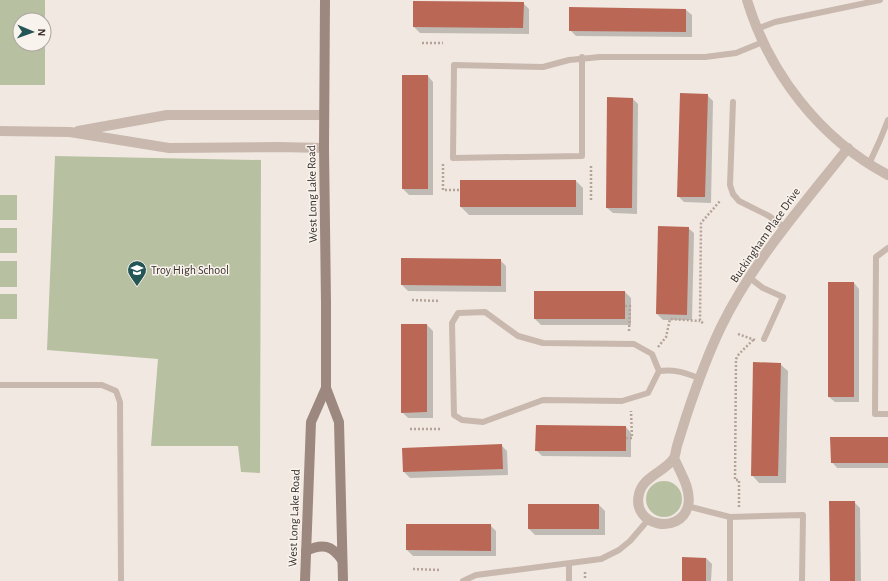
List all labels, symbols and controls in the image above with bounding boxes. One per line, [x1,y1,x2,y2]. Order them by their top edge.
north arrow [12,12,52,52]
text: N [36,28,47,36]
street label: West Long Lake Road [305,145,319,243]
street label: Buckingham Place Drive [728,185,802,285]
school or university icon: Troy High School [126,259,148,287]
place label: Troy High School [151,264,229,277]
street label: West Long Lake Road [286,469,302,567]

